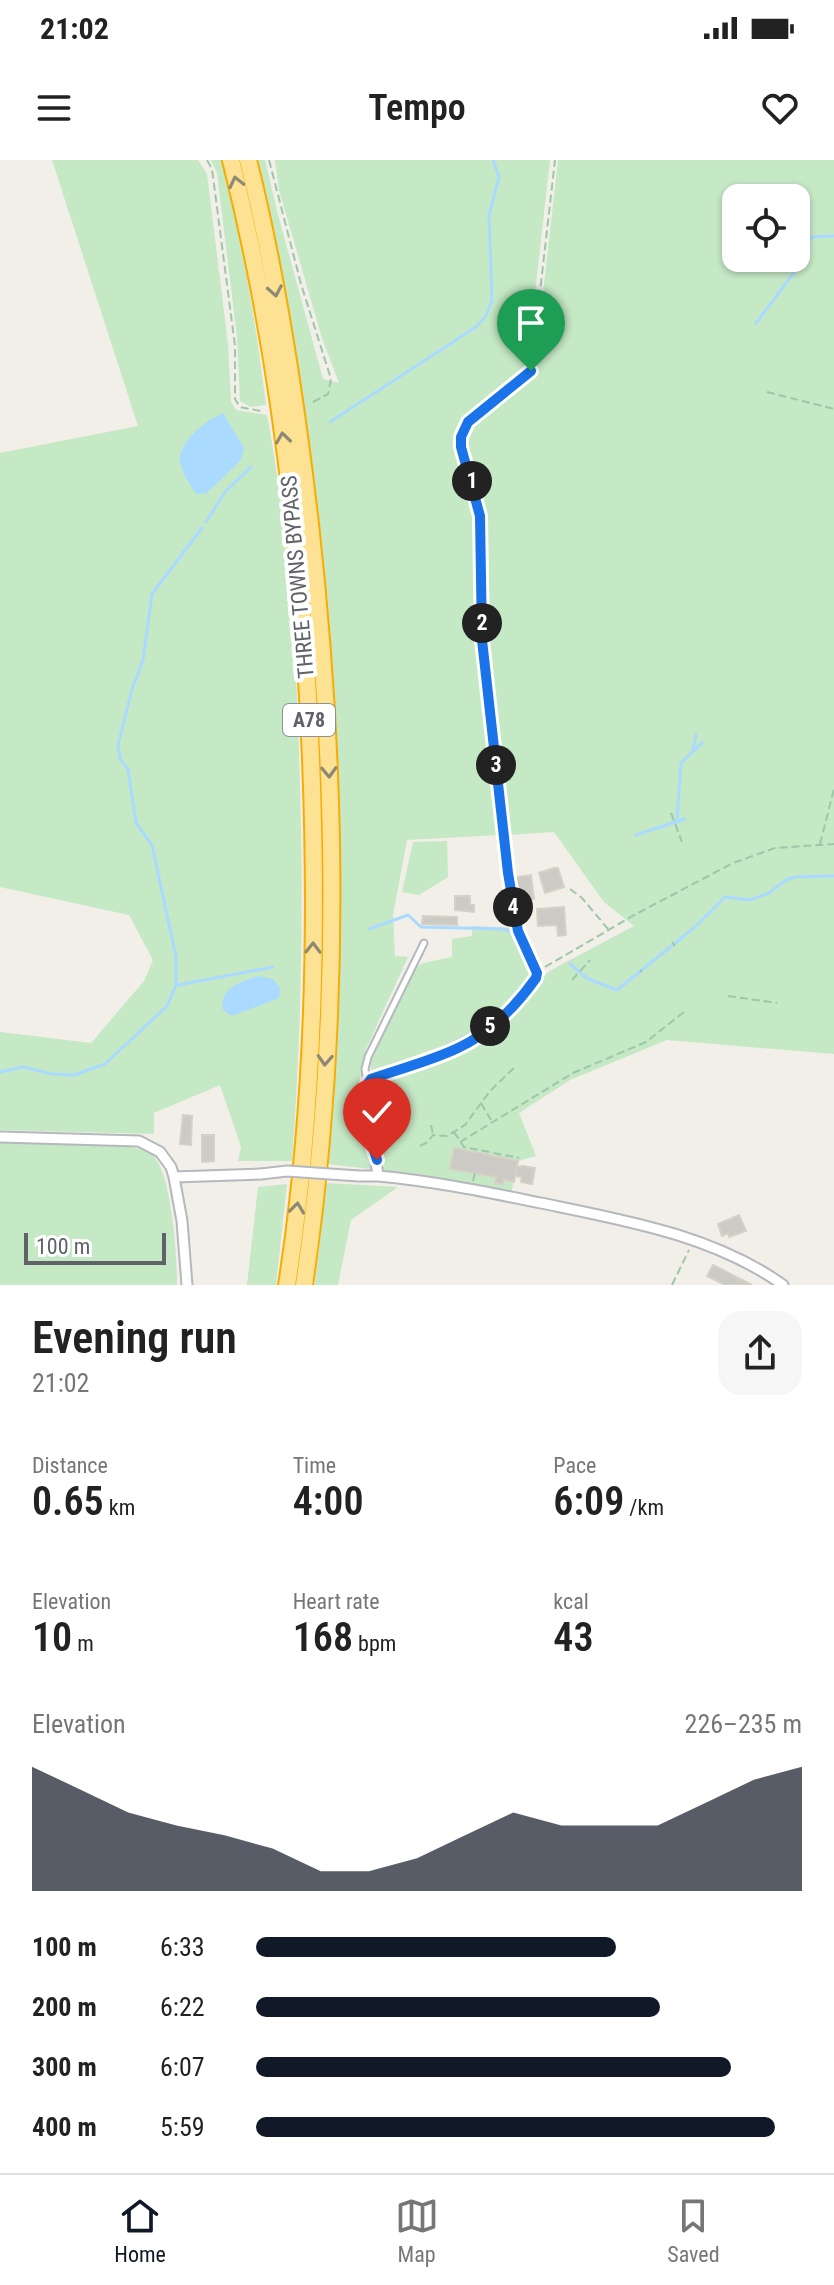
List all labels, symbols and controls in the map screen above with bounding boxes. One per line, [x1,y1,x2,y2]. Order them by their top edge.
text: 21:02 [40,11,109,46]
icon: menu [32,86,76,130]
icon: heart [758,86,802,130]
text: Tempo [368,87,466,129]
one-way arrow [228,176,245,189]
map controls [722,184,810,272]
button: locate [722,184,810,272]
one-way arrow [266,285,283,298]
pin [497,289,565,371]
icon: arrive [509,301,553,345]
one-way arrow [275,431,292,444]
pin: 1 [452,461,492,501]
text: 1 [466,468,478,493]
street label: THREE TOWNS BYPASS [276,474,319,679]
pin: 2 [462,603,502,643]
text: 2 [476,610,488,635]
road number: A78 [283,704,335,736]
pin: 3 [476,745,516,785]
text: 3 [490,752,502,777]
one-way arrow [320,766,337,779]
pin: 4 [493,887,533,927]
text: 4 [507,894,519,919]
one-way arrow [304,941,322,954]
pin: 5 [470,1006,510,1046]
text: 5 [484,1013,496,1038]
one-way arrow [317,1054,334,1067]
pin [343,1078,411,1160]
icon: check [355,1090,399,1134]
one-way arrow [288,1201,305,1214]
scale bar [24,1229,166,1265]
text: 100 m [36,1234,90,1259]
button: share [718,1311,802,1395]
text: Evening run [32,1312,237,1364]
text: 21:02 [32,1368,89,1398]
text: Distance [32,1453,108,1478]
text: Time [293,1453,336,1478]
text: Pace [553,1453,596,1478]
text: 0.65 [32,1478,104,1525]
text: 4:00 [293,1478,364,1525]
text: 6:09 [553,1478,624,1525]
text: km [104,1495,135,1520]
text: /km [624,1495,664,1520]
text: Elevation [32,1589,111,1614]
text: Heart rate [293,1589,380,1614]
text: kcal [553,1589,589,1614]
text: 10 [32,1614,72,1661]
text: 168 [293,1614,353,1661]
text: 43 [553,1614,594,1661]
text: m [72,1631,94,1656]
text: bpm [353,1631,396,1656]
text: Elevation [32,1709,126,1739]
text: 226–235 m [685,1709,802,1739]
text: 100 m [32,1932,97,1962]
text: 6:33 [160,1932,205,1962]
text: 200 m [32,1992,97,2022]
text: 6:22 [160,1992,205,2022]
text: 300 m [32,2052,97,2082]
text: 6:07 [160,2052,205,2082]
text: 400 m [32,2112,97,2142]
text: 5:59 [160,2112,205,2142]
tab: Home [114,2194,166,2267]
tab: Map [395,2194,439,2267]
tab: Saved [667,2194,720,2267]

